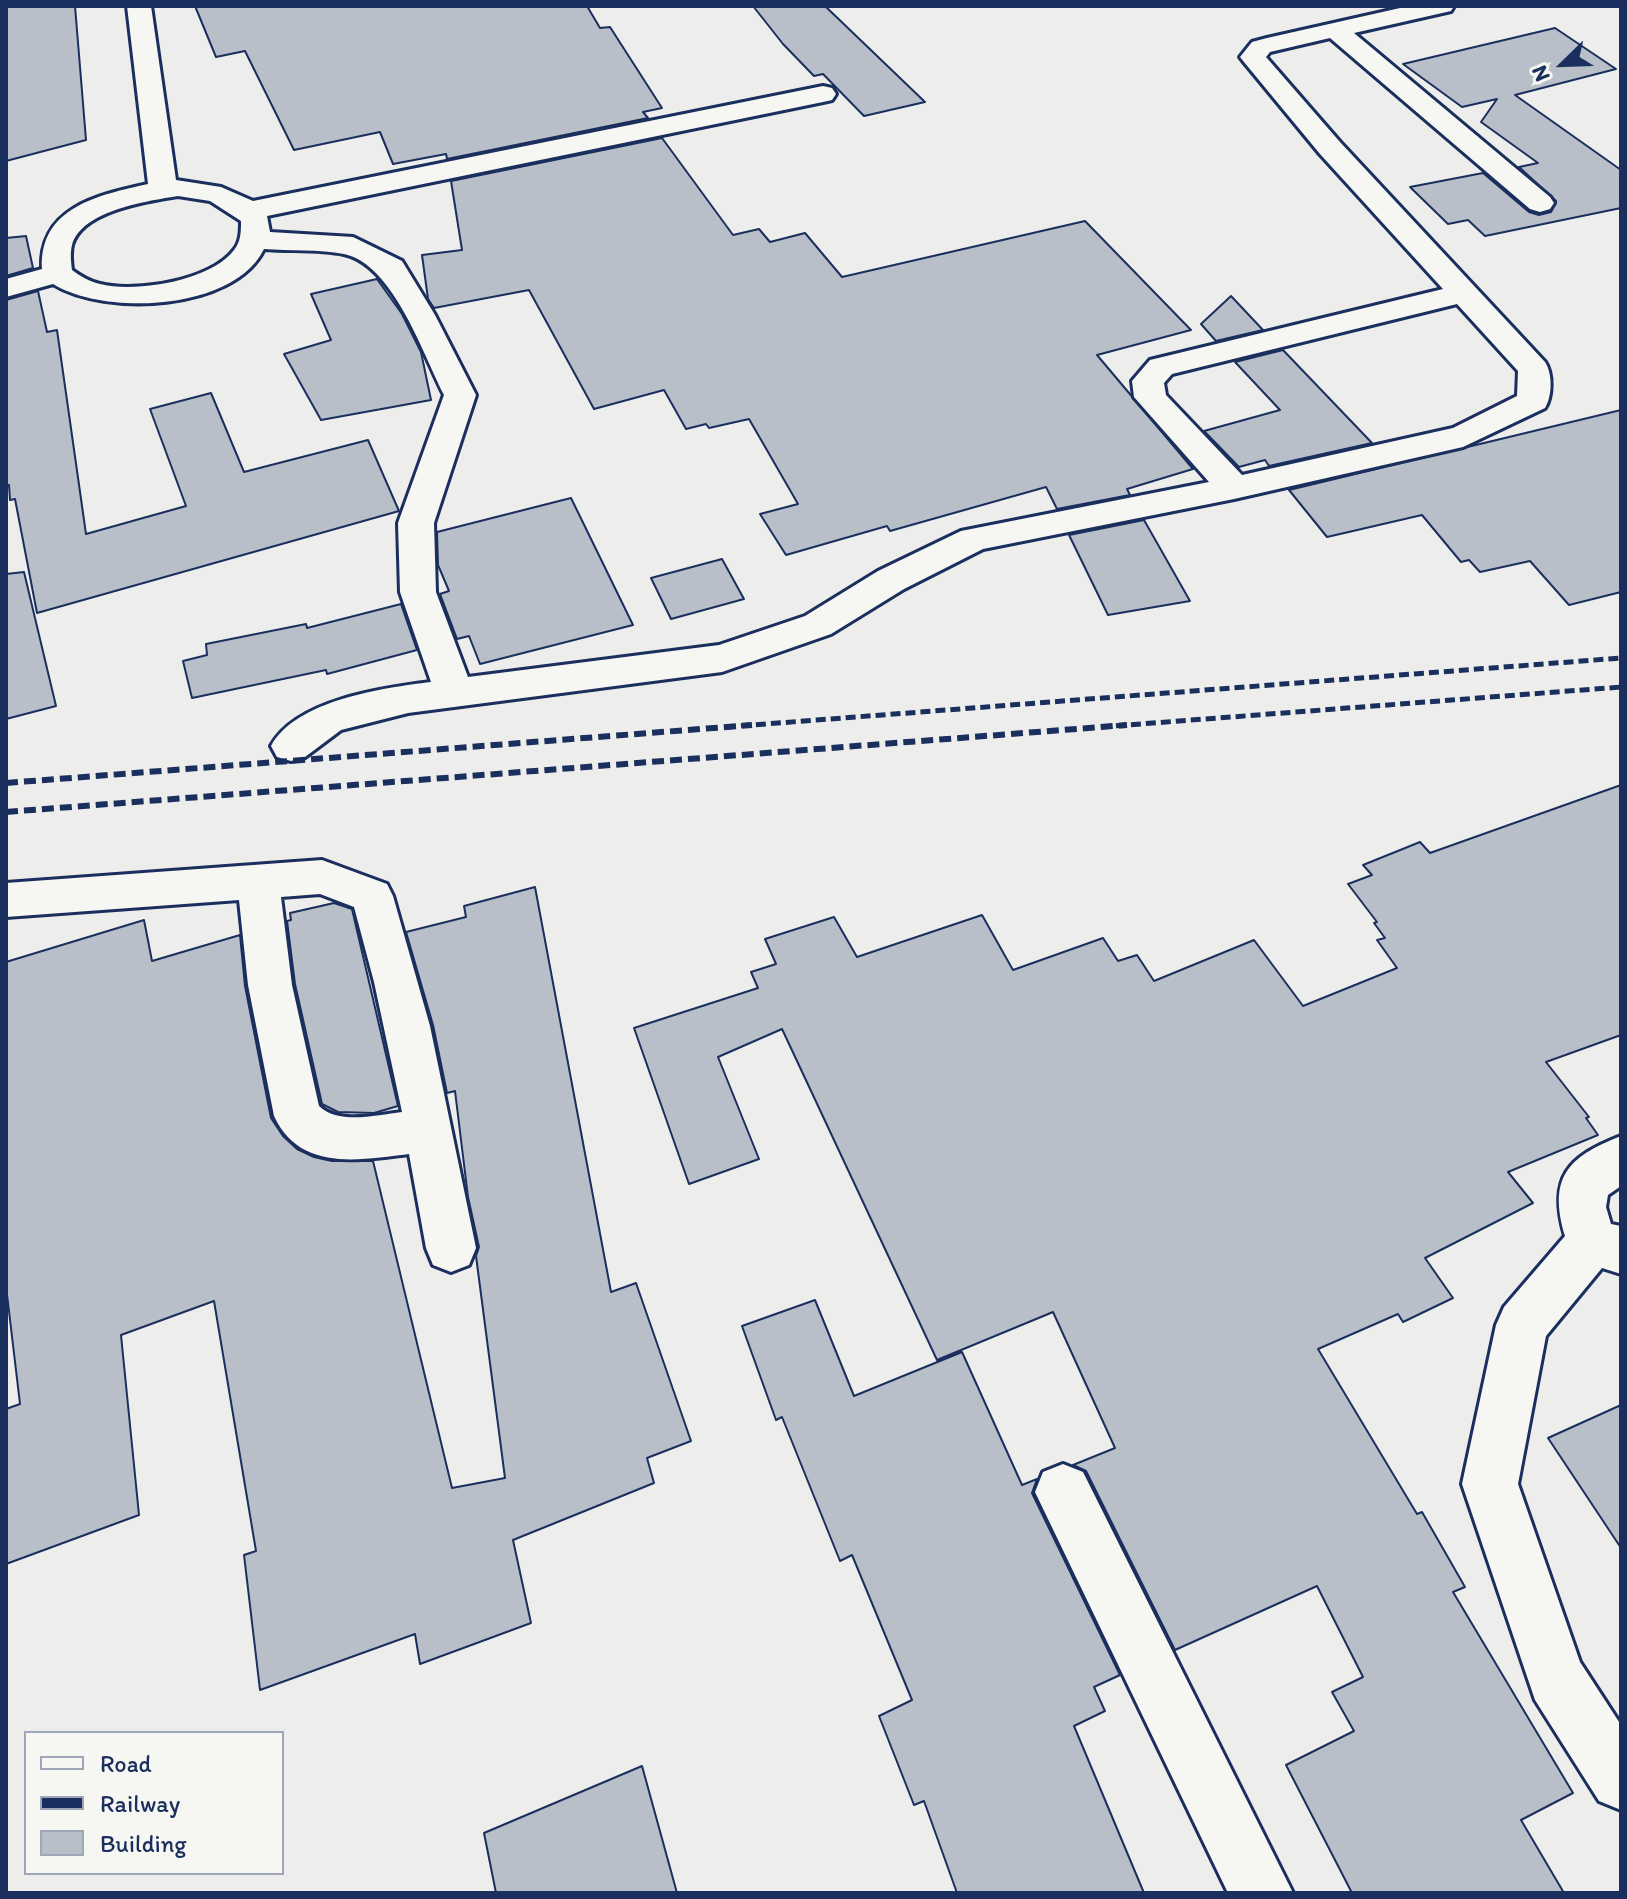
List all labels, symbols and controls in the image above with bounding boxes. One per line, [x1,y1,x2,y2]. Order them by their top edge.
north arrow [1523,24,1603,104]
text: N [1525,61,1556,86]
legend [24,1731,284,1875]
text: Road [100,1749,152,1778]
text: Railway [100,1789,180,1818]
text: Building [100,1829,187,1858]

